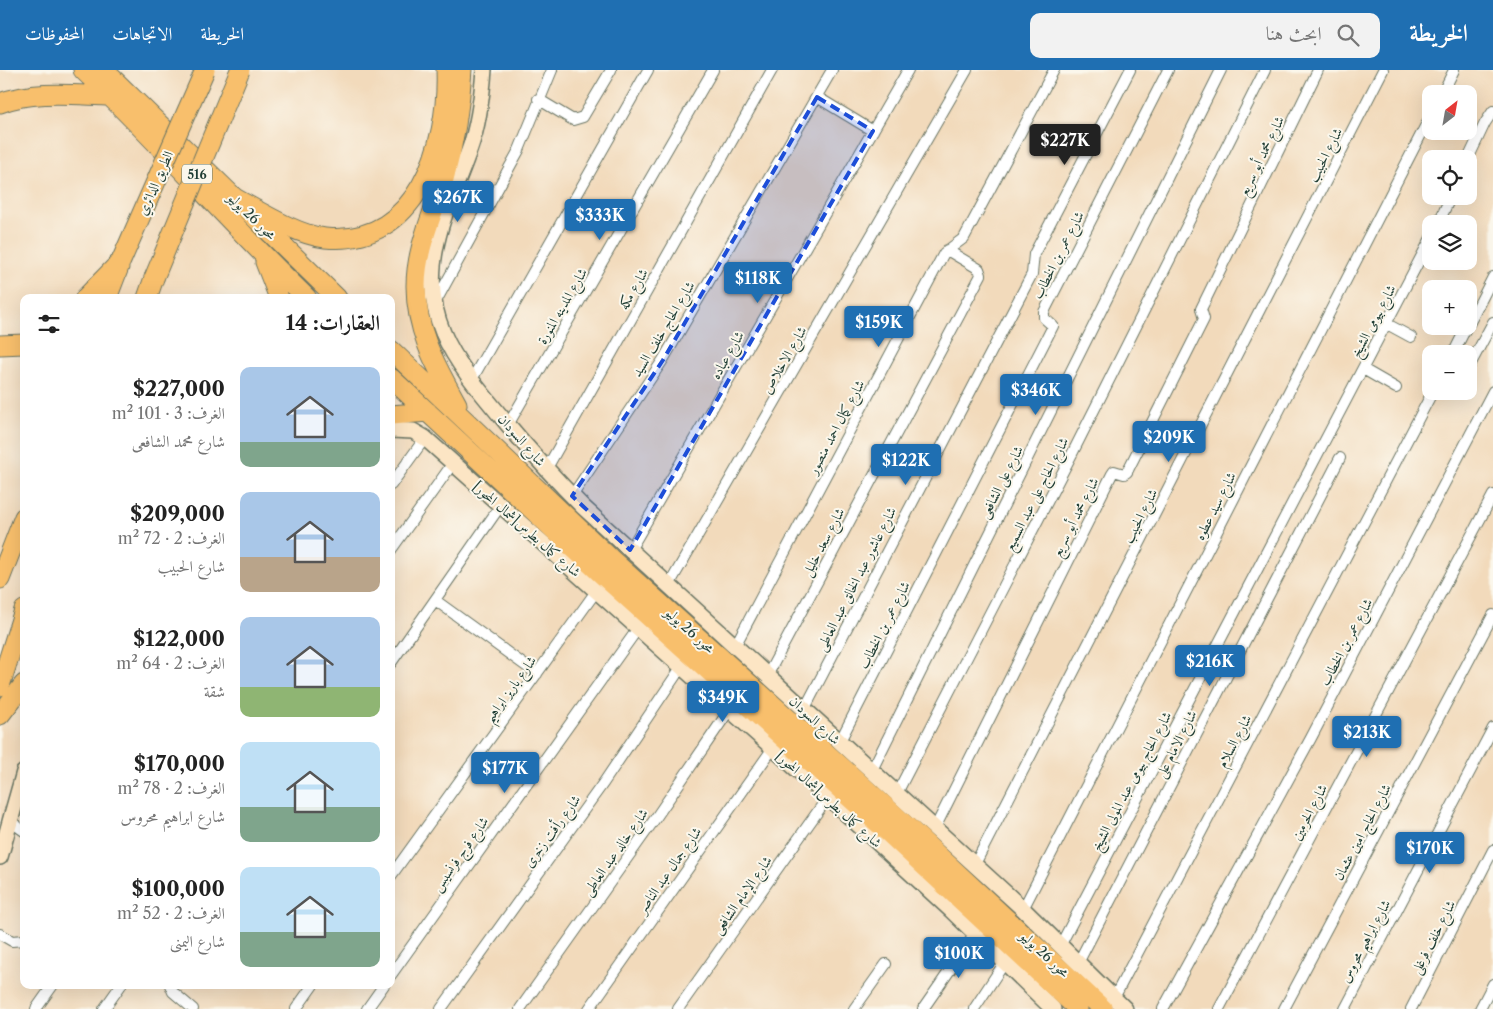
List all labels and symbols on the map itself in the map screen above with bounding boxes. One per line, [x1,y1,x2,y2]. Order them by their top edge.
north arrow [1422,85,1478,140]
street label: شارع محمد أبو سريع [1233,113,1293,201]
pin: $227K [1030,124,1100,166]
street label: شارع الحبيب [1304,125,1349,187]
street label: الطريق الدائري [133,148,180,219]
road number: 516 [182,165,212,184]
pin: $267K [423,180,493,223]
street label: محور 26 يوليو [222,187,280,244]
pin: $333K [565,198,635,241]
street label: شارع عمر بن الخطاب [1028,208,1091,303]
pin: $118K [723,262,793,304]
street label: شارع المدينه المنورة [533,265,594,349]
street label: شارع مكه [614,265,655,314]
street label: شارع الحاج خلف السيد [627,278,702,382]
street label: شارع بيومى الشيخ [1346,281,1403,363]
pin: $159K [844,306,914,348]
street label: شارع الاخلاص [757,323,813,399]
street label: شارع عباده [706,328,751,384]
pin: $346K [1001,374,1071,416]
street label: شارع كمال احمد منصور [803,377,871,480]
street label: شارع السودان [492,410,550,472]
pin: $209K [1134,420,1204,463]
street label: شارع الحاج على عبد السميع [1000,434,1077,556]
street label: شارع على الشافعى [975,442,1030,523]
pin: $122K [871,444,941,486]
street label: شارع سيد عطوه [1190,469,1243,544]
street label: شارع محمد أبو سريع [1046,474,1107,562]
street label: شارع كمال بطرس[شمال المحور] [467,477,585,583]
street label: شارع الحبيب [1119,486,1164,548]
street label: شارع عاشور عبد الخالق عبد العاطى [812,504,903,655]
street label: شارع سعد خليل [797,505,851,581]
street label: شارع عمر بن الخطاب [854,578,917,673]
street label: شارع عمر بن الخطاب [1315,595,1379,690]
street label: محور 26 يوليو [660,602,719,657]
pin: $216K [1175,644,1245,687]
street label: شارع باريز ابراهيم [480,652,544,729]
pin: $349K [688,680,758,723]
street label: شارع السودان [784,692,844,751]
street label: شارع الامام على [1151,707,1204,783]
street label: شارع الحاج بيومى عبد المولى الشيخ [1087,708,1179,856]
street label: شارع السلام [1213,711,1259,772]
pin: $213K [1332,716,1402,758]
street label: شارع كمال بطرس[شمال المحور] [770,747,886,854]
pin: $177K [470,752,540,794]
street label: شارع الحرمين [1287,781,1334,844]
street label: شارع الحاج امين عثمان [1329,781,1399,885]
street label: شارع رأفت زخرى [519,790,587,873]
street label: شارع خالد عبد العاطى [578,805,654,901]
street label: شارع فرج فرنسيس [428,813,496,897]
street label: شارع جمال عبد الناصر [631,823,708,920]
pin: $170K [1395,832,1465,874]
street label: شارع الإمام الشافعى [708,852,779,940]
street label: شارع ابراهيم محروس [1336,896,1399,988]
street label: شارع خلف فرغلى [1407,897,1462,978]
street label: محور 26 يوليو [1015,925,1074,982]
pin: $100K [924,936,994,979]

